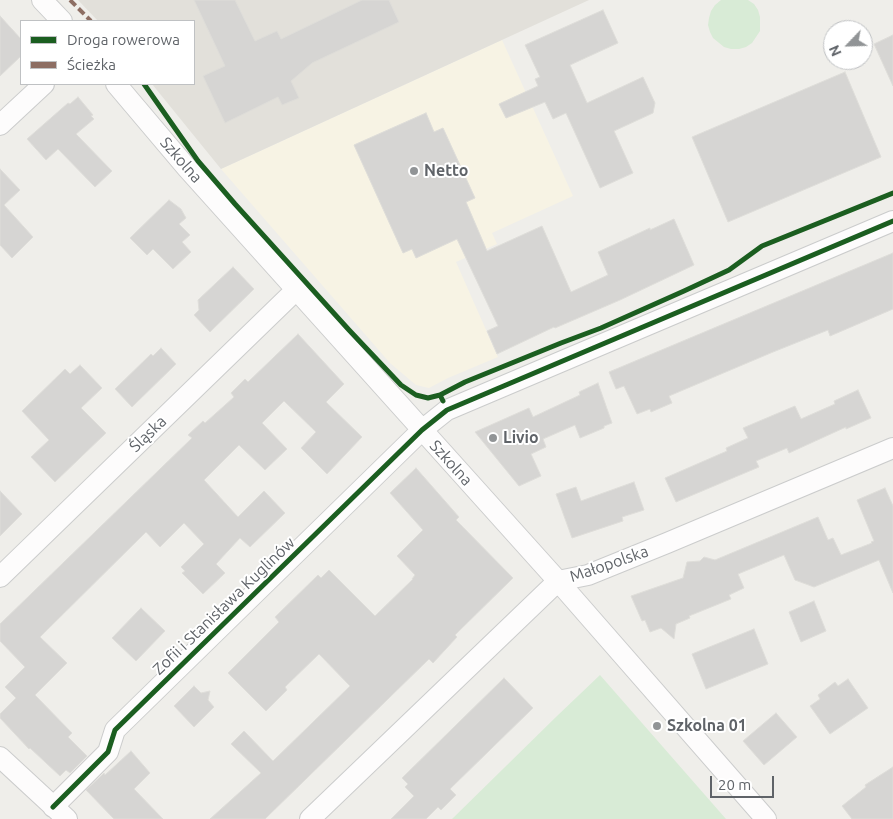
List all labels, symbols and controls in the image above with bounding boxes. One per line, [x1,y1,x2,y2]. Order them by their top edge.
legend [20,20,195,85]
north arrow [823,20,873,70]
text: Droga rowerowa [67,31,180,48]
text: N [826,43,845,59]
text: Ścieżka [67,56,116,73]
street label: Szkolna [156,133,206,187]
place label: Netto [424,161,468,181]
marker: Netto [408,165,420,177]
street label: Śląska [125,412,171,456]
place label: Livio [503,428,539,448]
marker: Livio [487,432,499,444]
street label: Szkolna [426,436,476,490]
street label: Zofii i Stanisława Kuglinów [149,533,299,679]
street label: Małopolska [567,542,651,586]
place label: Szkolna 01 [667,716,747,736]
marker: Szkolna 01 [651,720,663,732]
scale bar [713,766,777,798]
text: 20 m [718,776,751,793]

